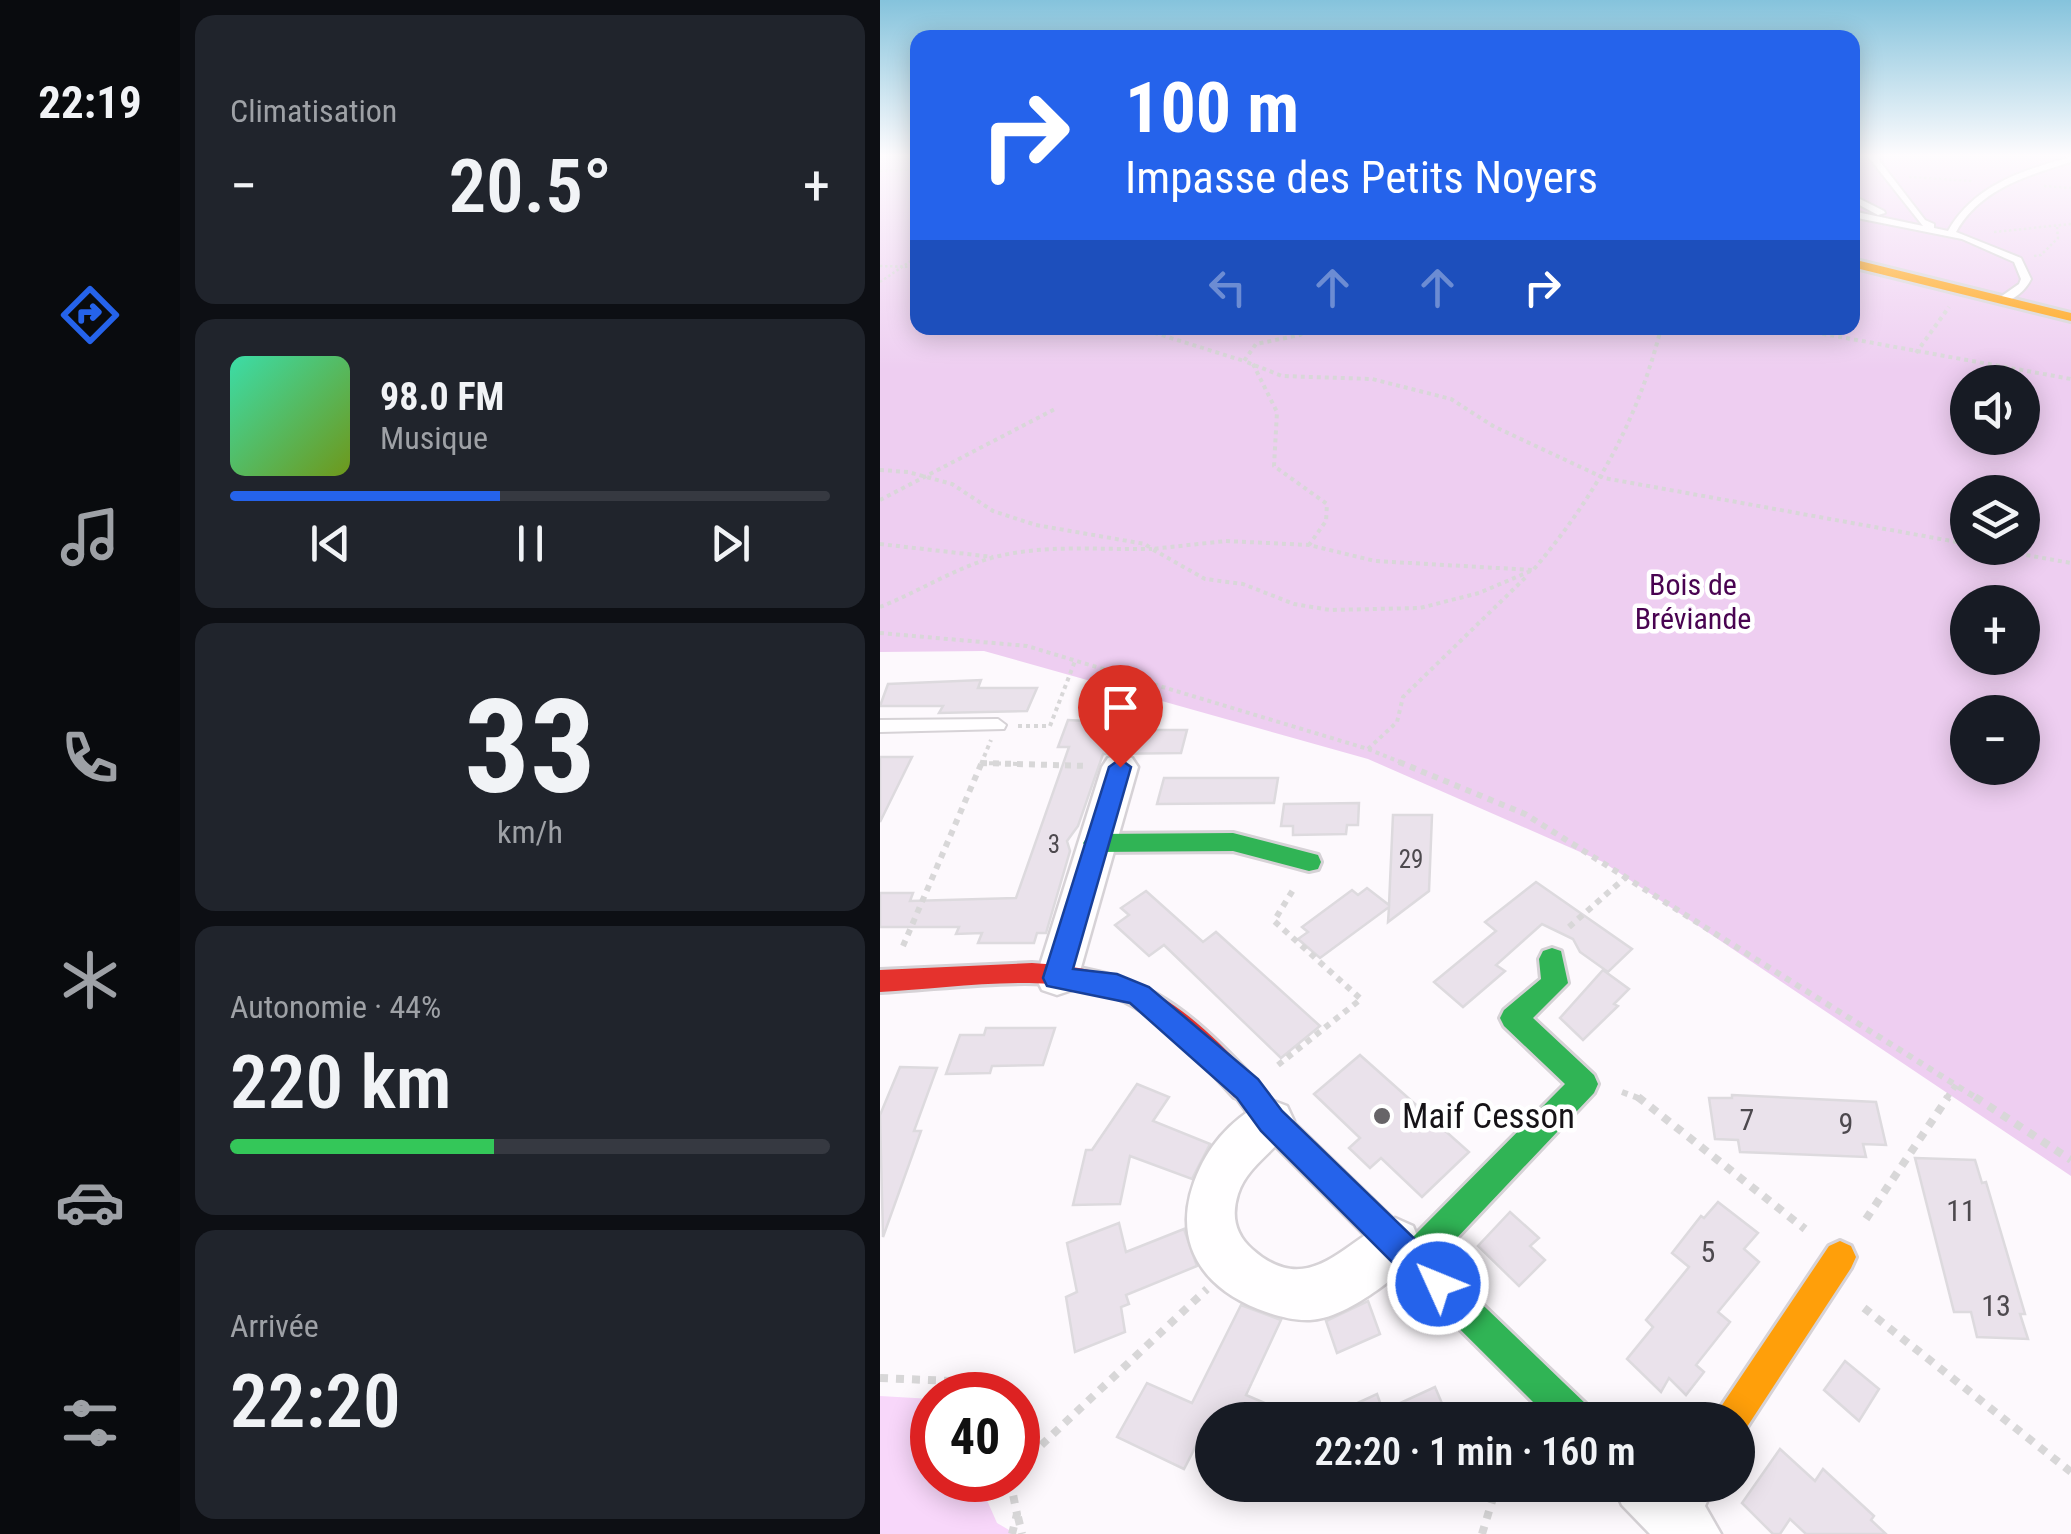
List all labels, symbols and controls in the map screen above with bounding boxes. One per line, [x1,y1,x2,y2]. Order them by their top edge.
text: 100 m [1125,67,1299,149]
icon: right [960,70,1090,200]
text: 22:19 [38,76,142,129]
text: Climatisation [230,92,397,130]
text: 20.5° [448,142,612,230]
text: Impasse des Petits Noyers [1125,151,1598,204]
text: − [230,154,258,218]
text: + [803,154,830,218]
icon: left [1200,260,1255,315]
icon: ahead [1305,260,1360,315]
icon: ahead [1410,260,1465,315]
icon: right [1515,260,1570,315]
icon: directions [55,280,125,350]
map controls [1950,365,2040,785]
button: sound [1950,365,2040,455]
text: 98.0 FM [380,375,504,419]
text: Musique [380,419,488,457]
button: layers [1950,475,2040,565]
icon: music [55,502,125,572]
icon: previous [303,516,358,571]
icon: pause [503,516,558,571]
icon: next [703,516,758,571]
park label: Bois de Bréviande [1635,567,1751,636]
button: + [1950,585,2040,675]
pin [1078,665,1163,768]
text: 33 [464,671,596,824]
icon: arrive [1093,680,1148,735]
button: − [1950,695,2040,785]
icon: phone [55,723,125,793]
text: km/h [497,813,563,851]
house number: 3 [1048,830,1060,859]
house number: 29 [1399,845,1423,874]
icon: climate [55,945,125,1015]
text: Autonomie · 44% [230,988,441,1026]
text: 220 km [230,1038,452,1126]
place label: Maif Cesson [1402,1096,1575,1137]
house number: 7 [1740,1102,1754,1137]
marker: Maif Cesson [1371,1105,1393,1127]
house number: 9 [1839,1106,1853,1141]
icon: car [55,1167,125,1237]
house number: 11 [1946,1193,1976,1228]
position arrow [1386,1232,1490,1336]
house number: 5 [1701,1234,1715,1269]
house number: 13 [1981,1288,2011,1323]
text: Arrivée [230,1307,319,1345]
text: 22:20 [230,1357,401,1445]
speed limit sign: 40 [910,1372,1040,1502]
icon: filters [55,1388,125,1458]
text: 22:20 · 1 min · 160 m [1315,1430,1635,1474]

